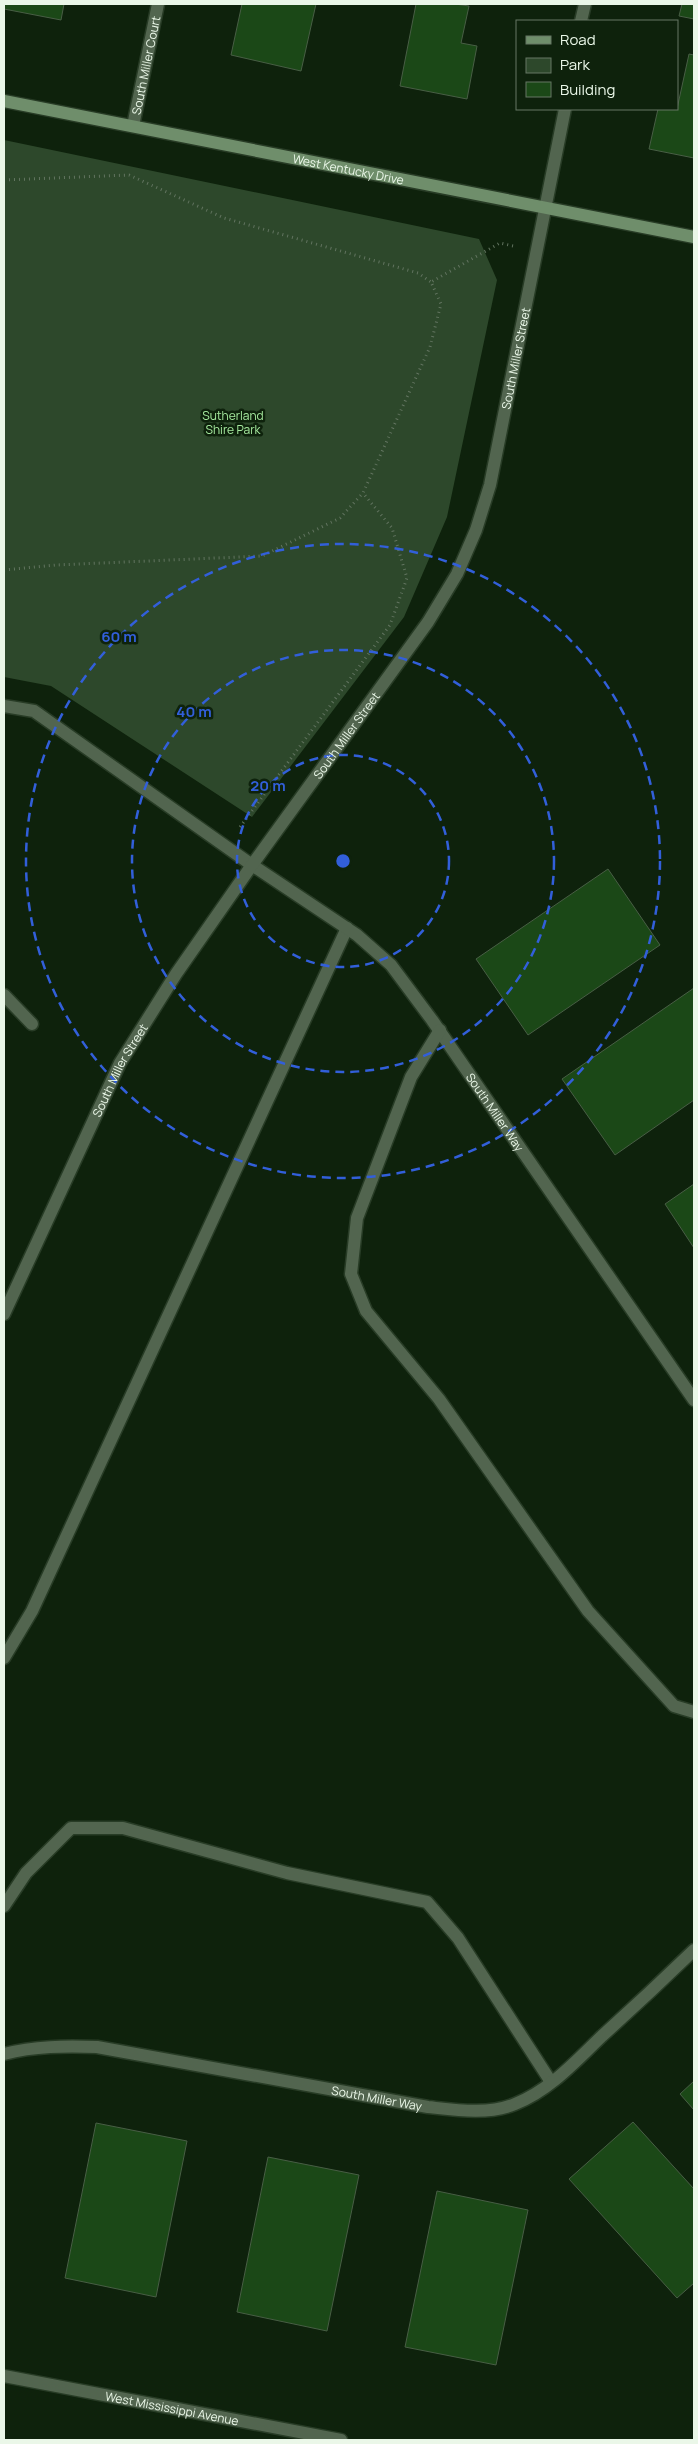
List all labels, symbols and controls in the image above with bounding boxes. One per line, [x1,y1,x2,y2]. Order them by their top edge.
street label: South Miller Court [127,14,164,116]
legend [516,20,678,110]
text: Road [560,29,596,50]
text: Park [560,54,590,75]
text: Building [560,79,615,100]
street label: West Kentucky Drive [291,150,405,188]
street label: South Miller Street [497,306,534,411]
park label: Sutherland Shire Park [202,407,264,438]
text: 60 m [101,626,137,647]
street label: South Miller Street [309,688,383,782]
text: 40 m [176,701,212,722]
text: 20 m [250,775,286,796]
centre of rings [334,852,352,870]
street label: South Miller Street [88,1020,151,1119]
street label: South Miller Way [462,1069,529,1155]
street label: South Miller Way [330,2081,424,2114]
street label: West Mississippi Avenue [104,2387,240,2429]

